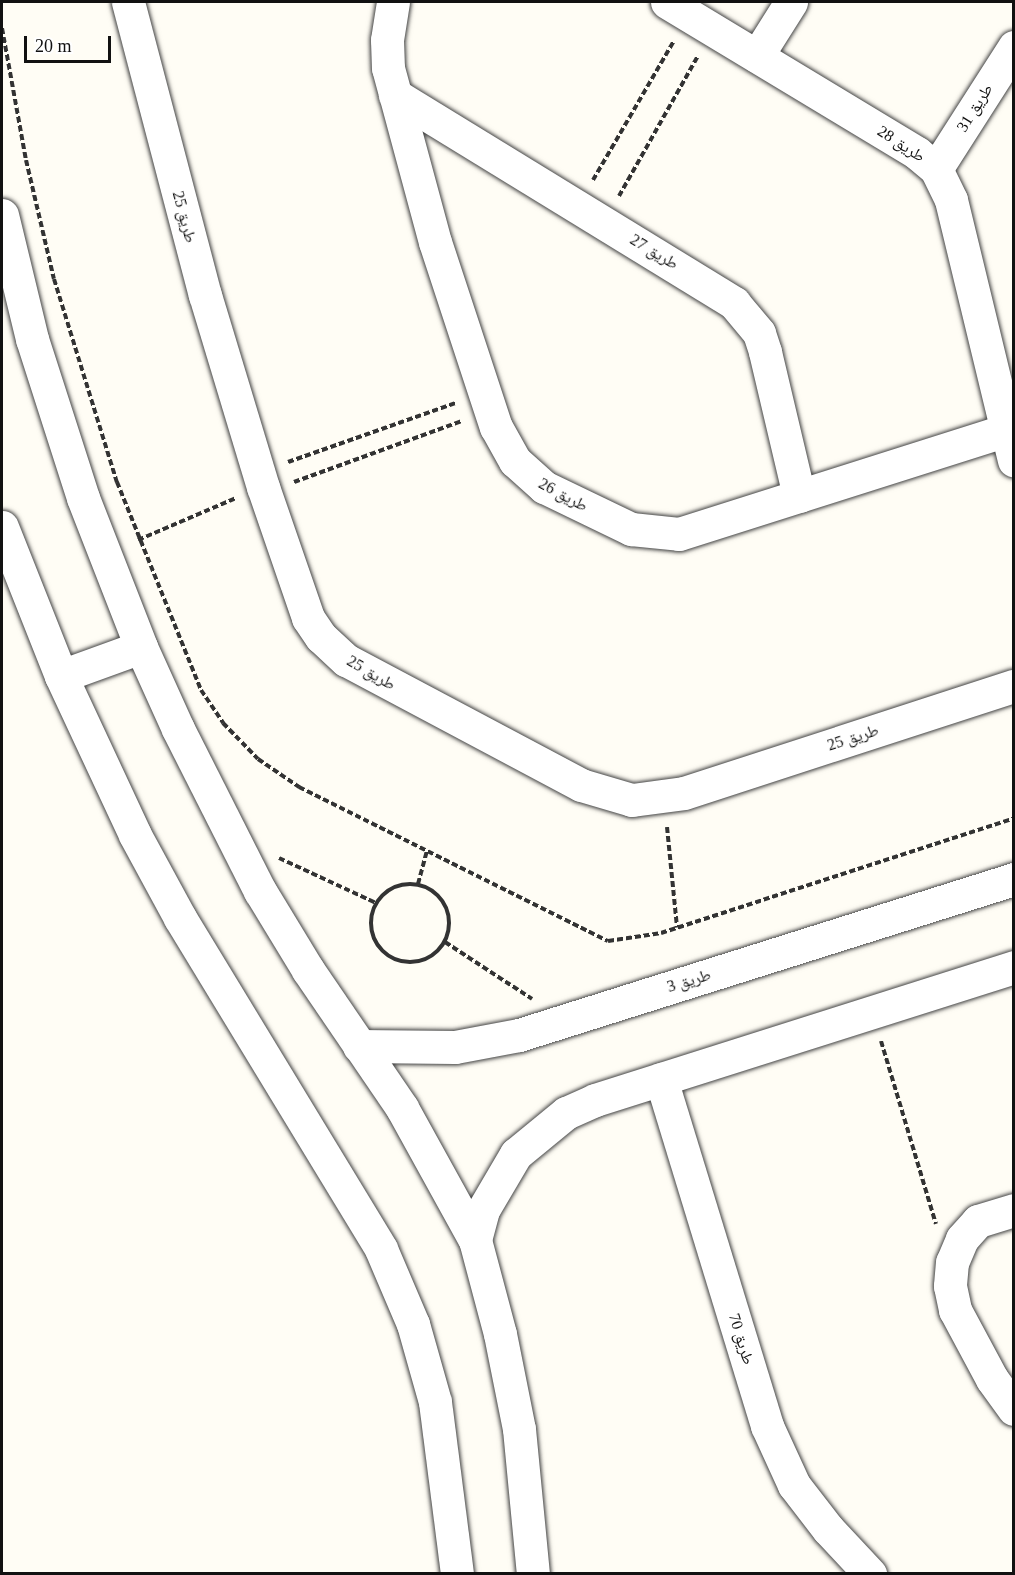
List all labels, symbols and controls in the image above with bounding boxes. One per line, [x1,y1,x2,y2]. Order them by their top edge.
scale bar [27,24,114,62]
text: 20 m [35,36,72,56]
street label: طريق 31 [953,81,997,135]
street label: طريق 28 [874,122,928,166]
street label: طريق 25 [168,189,200,245]
street label: طريق 27 [626,230,682,274]
street label: طريق 26 [535,474,591,516]
street label: طريق 25 [343,651,399,695]
street label: طريق 25 [825,721,881,755]
street label: طريق 3 [665,965,713,997]
street label: طريق 70 [724,1311,758,1367]

